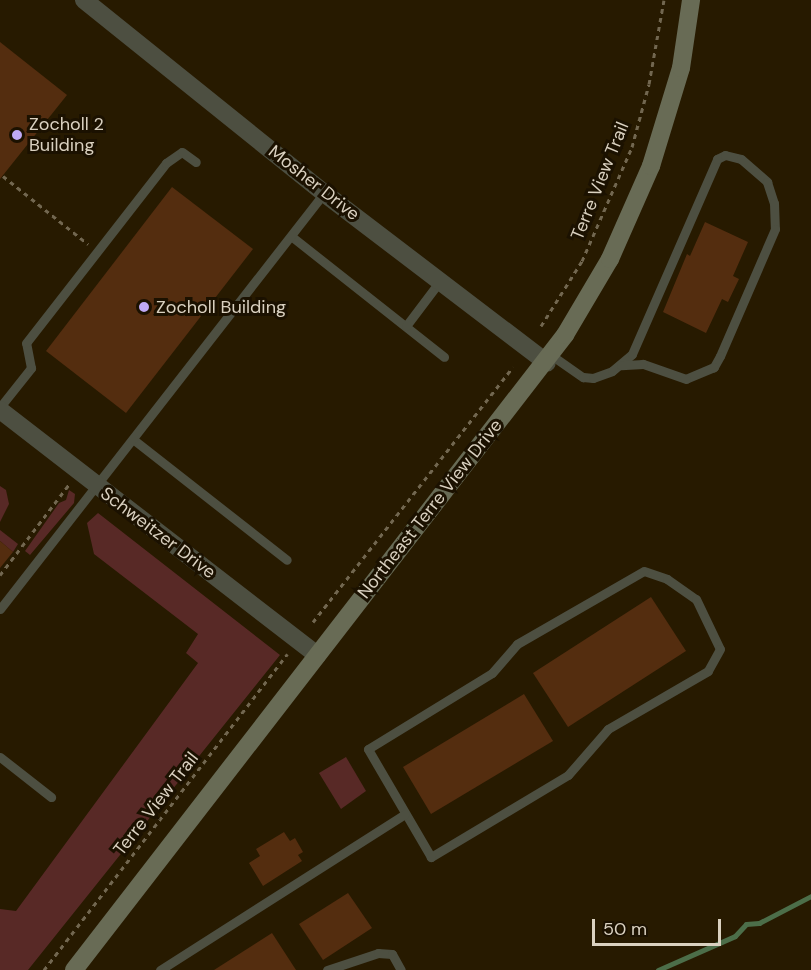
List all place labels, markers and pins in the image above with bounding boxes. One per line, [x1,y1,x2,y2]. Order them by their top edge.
place label: Zocholl 2 Building [29,114,104,156]
marker: Zocholl 2 Building [10,128,24,142]
place label: Zocholl Building [156,296,286,318]
marker: Zocholl Building [137,300,151,314]

